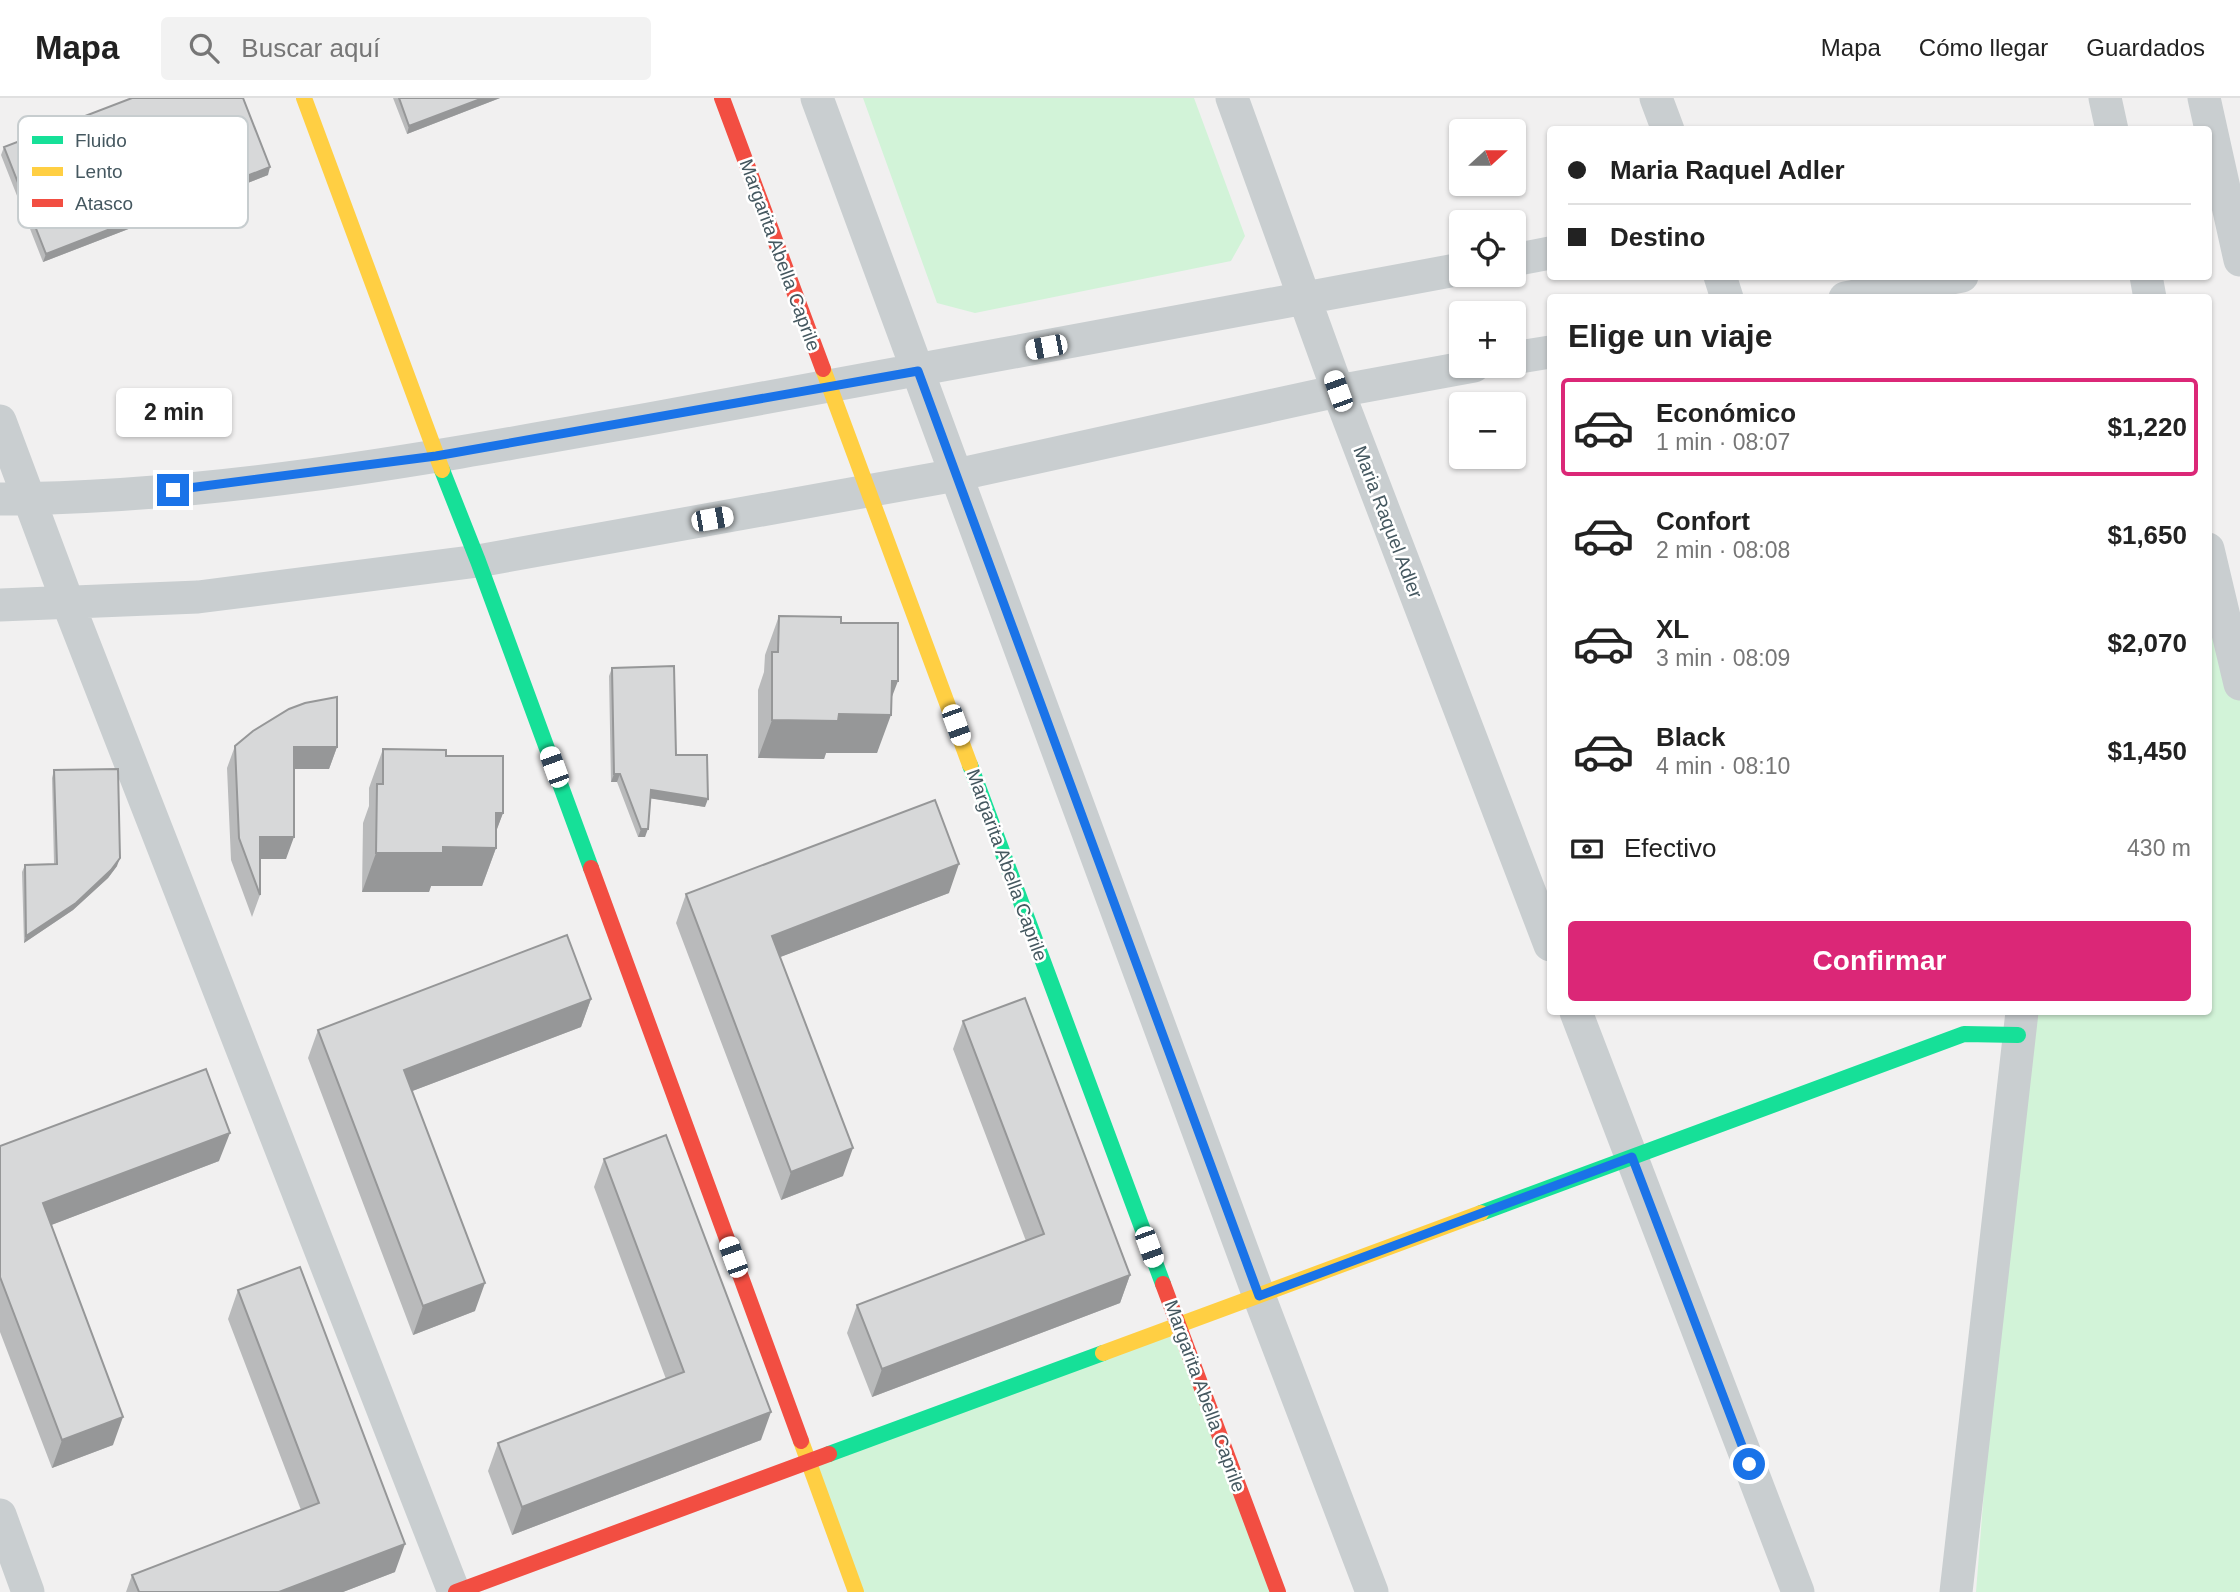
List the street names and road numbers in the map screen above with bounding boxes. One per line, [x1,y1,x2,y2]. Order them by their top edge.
street label: Margarita Abella Caprile [735,156,825,354]
street label: Maria Raquel Adler [1349,443,1427,602]
street label: Margarita Abella Caprile [962,766,1052,964]
street label: Margarita Abella Caprile [1160,1297,1250,1495]

